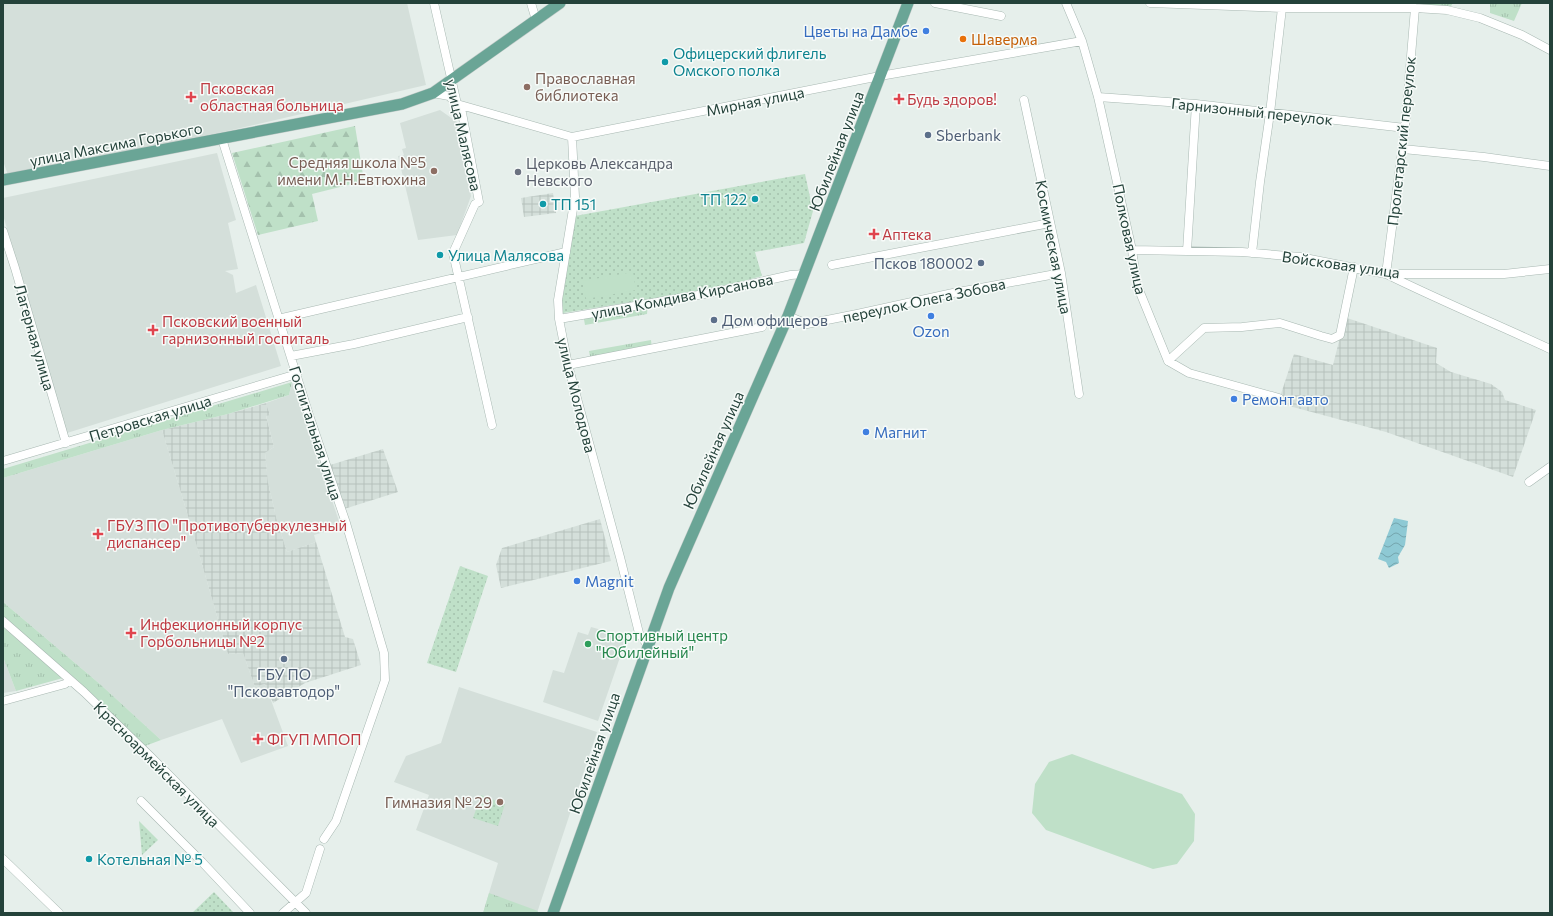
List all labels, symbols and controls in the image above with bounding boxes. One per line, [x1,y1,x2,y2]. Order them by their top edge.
place label: Цветы на Дамбе [803,22,918,40]
marker: Цветы на Дамбе [921,26,931,36]
place label: Шаверма [971,30,1038,48]
marker: Шаверма [958,34,968,44]
place label: Офицерский флигель Омского полка [673,44,827,79]
street label: Пролетарский переулок [1383,55,1419,227]
marker: Офицерский флигель Омского полка [660,57,670,67]
place label: Православная библиотека [535,69,636,104]
street label: улица Малясова [442,77,486,193]
place label: Псковская областная больница [200,79,344,114]
marker: Православная библиотека [522,82,532,92]
street label: Мирная улица [704,83,806,119]
street label: Юбилейная улица [805,88,867,214]
place label: Будь здоров! [907,90,997,108]
marker: Псковская областная больница [185,91,197,103]
marker: Будь здоров! [894,94,904,104]
street label: Гарнизонный переулок [1170,94,1334,128]
street label: улица Максима Горького [28,118,204,170]
place label: Sberbank [936,126,1001,144]
marker: Sberbank [923,130,933,140]
place label: Средняя школа №5 имени М.Н.Евтюхина [277,153,426,188]
place label: Церковь Александра Невского [526,154,673,189]
marker: Средняя школа №5 имени М.Н.Евтюхина [429,166,439,176]
marker: Церковь Александра Невского [513,167,523,177]
street label: Космическая улица [1032,178,1076,316]
street label: Полковая улица [1109,182,1151,296]
place label: ТП 122 [700,190,747,208]
marker: ТП 122 [750,194,760,204]
place label: ТП 151 [551,195,596,213]
marker: ТП 151 [538,199,548,209]
place label: Аптека [882,225,932,243]
marker: Аптека [869,229,879,239]
place label: Улица Малясова [448,246,564,264]
street label: Войсковая улица [1281,247,1401,281]
marker: Улица Малясова [435,250,445,260]
place label: Псков 180002 [874,254,973,272]
marker: Псков 180002 [976,258,986,268]
street label: улица Комдива Кирсанова [590,270,774,322]
street label: переулок Олега Зобова [841,274,1007,326]
street label: Лагерная улица [11,281,59,393]
place label: Дом офицеров [722,311,828,329]
marker: Ozon [926,311,936,321]
place label: Псковский военный гарнизонный госпиталь [162,312,329,347]
marker: Дом офицеров [709,315,719,325]
place label: Ozon [912,322,950,340]
marker: Псковский военный гарнизонный госпиталь [147,324,159,336]
street label: улица Молодова [554,336,600,454]
street label: Госпитальная улица [286,364,346,502]
street label: Юбилейная улица [679,388,747,512]
place label: Ремонт авто [1242,390,1329,408]
street label: Петровская улица [87,391,213,445]
marker: Ремонт авто [1229,394,1239,404]
place label: Магнит [874,423,927,441]
marker: Магнит [861,427,871,437]
place label: ГБУЗ ПО "Противотуберкулезный диспансер" [107,516,347,551]
marker: ГБУЗ ПО "Противотуберкулезный диспансер" [92,528,104,540]
place label: Magnit [585,572,634,590]
marker: Magnit [572,576,582,586]
place label: Инфекционный корпус Горбольницы №2 [140,615,302,650]
place label: Спортивный центр "Юбилейный" [596,626,728,661]
marker: Инфекционный корпус Горбольницы №2 [125,627,137,639]
marker: Спортивный центр "Юбилейный" [583,639,593,649]
marker: ГБУ ПО "Псковавтодор" [279,654,289,664]
place label: ГБУ ПО "Псковавтодор" [228,665,340,700]
street label: Юбилейная улица [565,690,623,816]
street label: Красноармейская улица [90,697,224,831]
place label: ФГУП МПОП [267,730,362,748]
marker: ФГУП МПОП [252,733,264,745]
place label: Гимназия № 29 [385,793,492,811]
marker: Гимназия № 29 [495,797,505,807]
place label: Котельная № 5 [97,850,203,868]
marker: Котельная № 5 [84,854,94,864]

